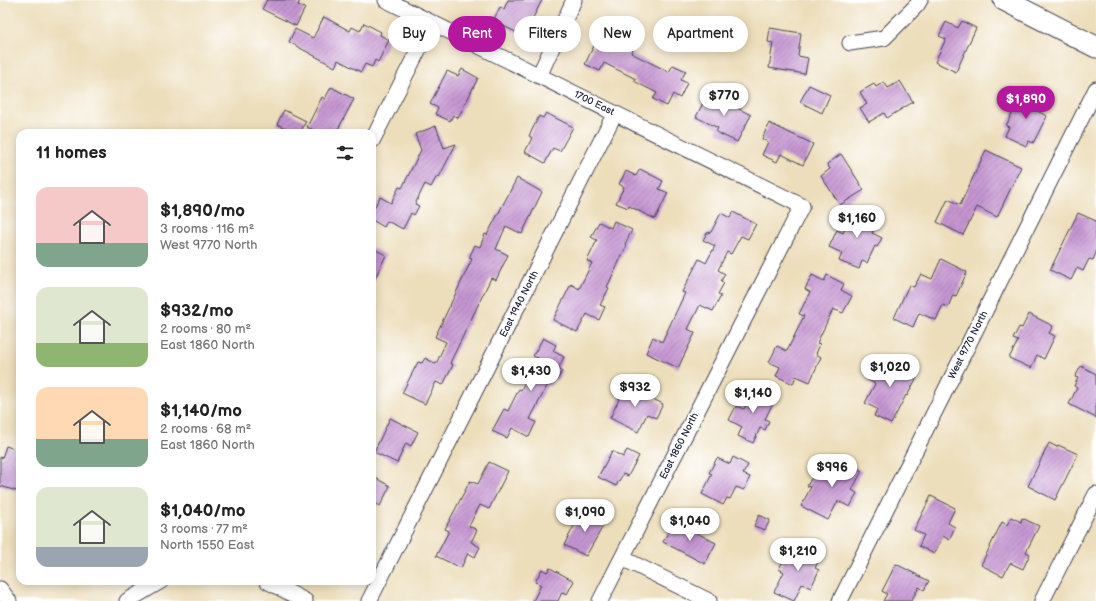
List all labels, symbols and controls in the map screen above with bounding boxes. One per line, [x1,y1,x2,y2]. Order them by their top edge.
chip: Buy [388,16,440,52]
chip: Rent [448,16,506,52]
chip: Filters [514,16,581,52]
chip: New [589,16,645,52]
chip: Apartment [653,16,748,52]
pin: $770 [700,83,748,117]
pin: $1,890 [993,86,1059,120]
street label: 1700 East [572,88,616,118]
text: $770 [708,88,740,104]
text: $1,890 [1006,91,1046,107]
icon: filters [334,142,356,164]
text: 11 homes [36,143,107,163]
text: $1,890/mo [160,201,245,221]
icon: home [68,203,116,251]
pin: $1,160 [824,205,890,239]
text: $1,160 [838,210,876,226]
text: 3 rooms · 116 m² [160,221,254,237]
text: West 9770 North [160,237,257,253]
street label: East 1940 North [497,268,541,339]
text: $932/mo [160,301,233,321]
icon: home [68,303,116,351]
street label: West 9770 North [946,308,991,381]
text: 2 rooms · 80 m² [160,321,251,337]
text: East 1860 North [160,337,255,353]
pin: $1,020 [857,354,923,388]
pin: $1,430 [498,358,564,392]
text: $1,020 [870,359,910,375]
text: $1,430 [511,363,551,379]
pin: $932 [611,374,659,408]
text: $932 [619,379,651,395]
pin: $1,140 [720,380,786,414]
text: $1,140 [734,385,772,401]
text: $1,140/mo [160,401,242,421]
icon: home [68,403,116,451]
street label: East 1860 North [657,410,701,481]
text: 2 rooms · 68 m² [160,421,251,437]
text: East 1860 North [160,437,255,453]
pin: $996 [808,454,856,488]
text: $996 [816,459,848,475]
pin: $1,090 [552,499,618,533]
text: $1,040/mo [160,501,245,521]
icon: home [68,503,116,551]
text: $1,090 [565,504,605,520]
pin: $1,040 [657,508,723,542]
text: $1,040 [670,513,710,529]
text: 3 rooms · 77 m² [160,521,248,537]
text: North 1550 East [160,537,254,553]
pin: $1,210 [765,538,831,572]
text: $1,210 [779,543,817,559]

